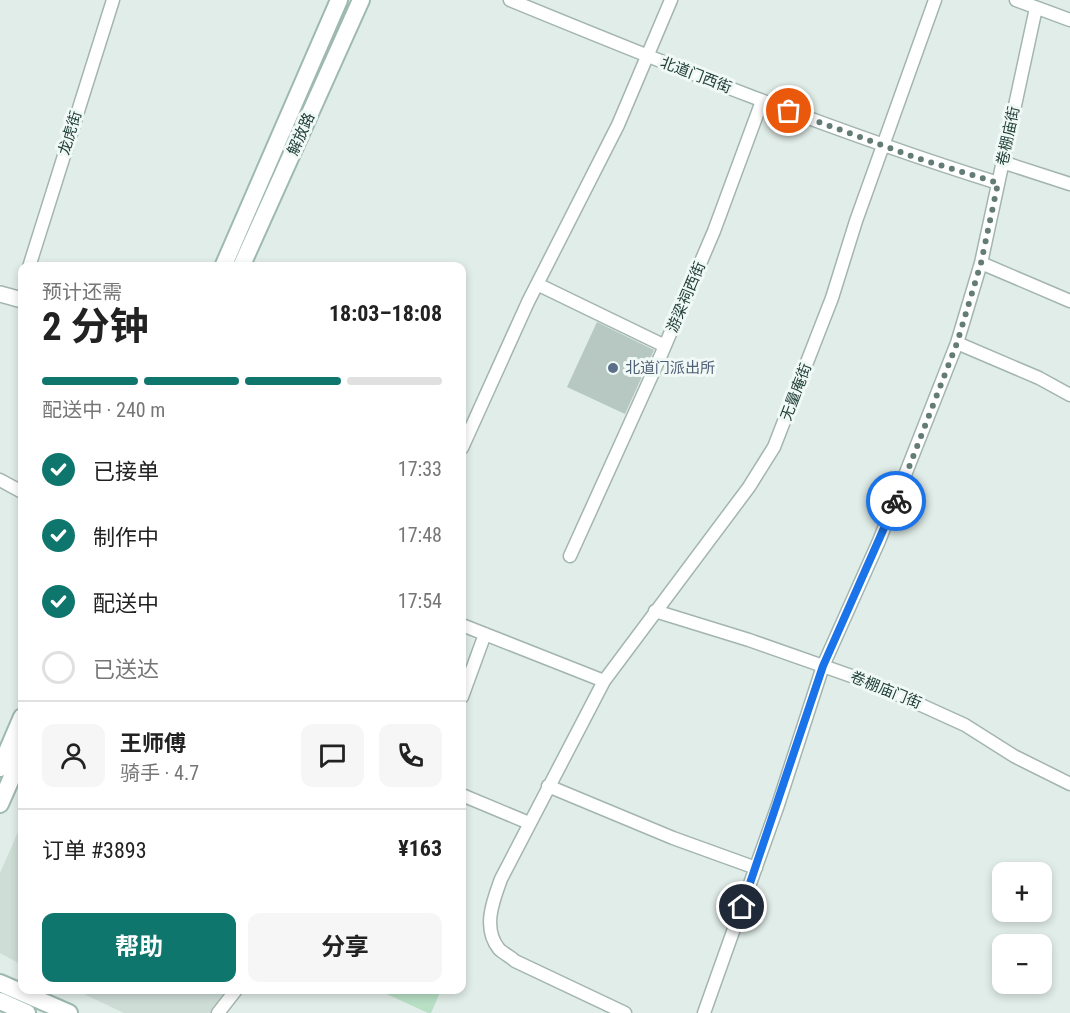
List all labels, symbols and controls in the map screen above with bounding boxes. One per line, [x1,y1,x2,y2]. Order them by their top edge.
street label: 北道门西街 [658,53,734,97]
pin [763,85,814,136]
icon: bag [772,94,805,127]
street label: 卷棚庙街 [993,105,1023,167]
street label: 龙虎街 [55,109,85,157]
street label: 解放路 [284,110,318,158]
street label: 游梁祠西街 [663,259,709,335]
text: 预计还需 [42,280,122,304]
text: 18:03–18:08 [329,301,442,326]
text: 2 分钟 [42,304,149,350]
place label: 北道门派出所 [625,359,715,377]
marker: 北道门派出所 [606,361,620,375]
street label: 无量庵街 [777,361,815,423]
text: 配送中 · 240 m [42,398,165,422]
icon: check [42,453,75,486]
text: 17:33 [398,457,442,481]
text: 已接单 [93,459,159,484]
courier [866,471,926,531]
icon: bike [880,485,913,518]
icon: check [42,519,75,552]
text: 17:48 [398,523,442,547]
text: 制作中 [93,525,159,550]
icon: check [42,585,75,618]
text: 17:54 [398,589,442,613]
text: 配送中 [93,591,159,616]
text: 已送达 [93,657,159,682]
street label: 卷棚庙门街 [848,668,924,712]
button: person [42,724,105,787]
button: chat [301,724,364,787]
button: phone [379,724,442,787]
text: 王师傅 [120,731,186,756]
text: 骑手 · 4.7 [120,761,199,785]
text: ¥163 [398,836,442,861]
text: 订单 #3893 [42,838,147,863]
map controls [992,862,1052,994]
button: + [992,862,1052,922]
pin [716,881,767,932]
icon: home [725,890,758,923]
button: 帮助 [42,913,236,982]
button: 分享 [248,913,442,982]
button: − [992,934,1052,994]

